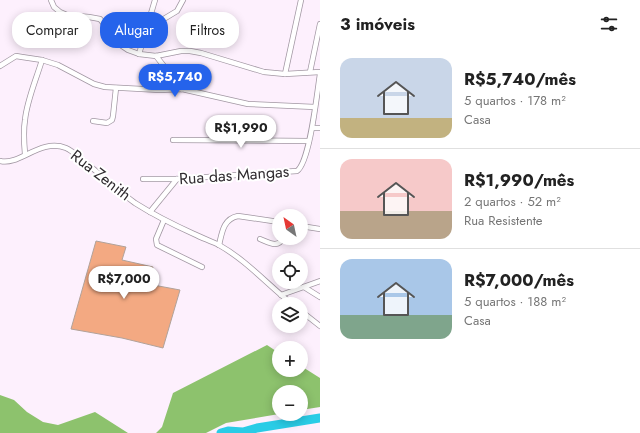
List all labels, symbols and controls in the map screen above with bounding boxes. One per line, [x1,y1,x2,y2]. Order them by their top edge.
chip: Comprar [12,12,92,48]
chip: Alugar [100,12,168,48]
chip: Filtros [176,12,239,48]
text: 3 imóveis [340,12,415,36]
icon: filters [598,13,620,35]
pin: R$5,740 [138,64,212,98]
text: R$5,740 [148,67,202,86]
text: R$5,740/mês [464,67,576,91]
icon: home [372,74,420,122]
text: 5 quartos · 178 m² [464,91,566,110]
text: Casa [464,110,491,129]
pin: R$1,990 [204,115,278,149]
text: R$1,990 [214,118,268,137]
street label: Rua Zenith [66,144,136,206]
street label: Rua das Mangas [178,160,290,190]
text: R$1,990/mês [464,168,574,192]
icon: home [372,175,420,223]
text: 2 quartos · 52 m² [464,192,561,211]
north arrow [272,209,308,245]
map controls [272,209,308,421]
text: Rua Resistente [464,211,543,230]
button: locate [272,253,308,289]
pin: R$7,000 [87,266,161,300]
text: R$7,000/mês [464,268,574,292]
text: R$7,000 [97,269,151,288]
icon: home [372,275,420,323]
text: 5 quartos · 188 m² [464,292,566,311]
button: layers [272,297,308,333]
text: Casa [464,311,491,330]
button: + [272,341,308,377]
button: − [272,385,308,421]

